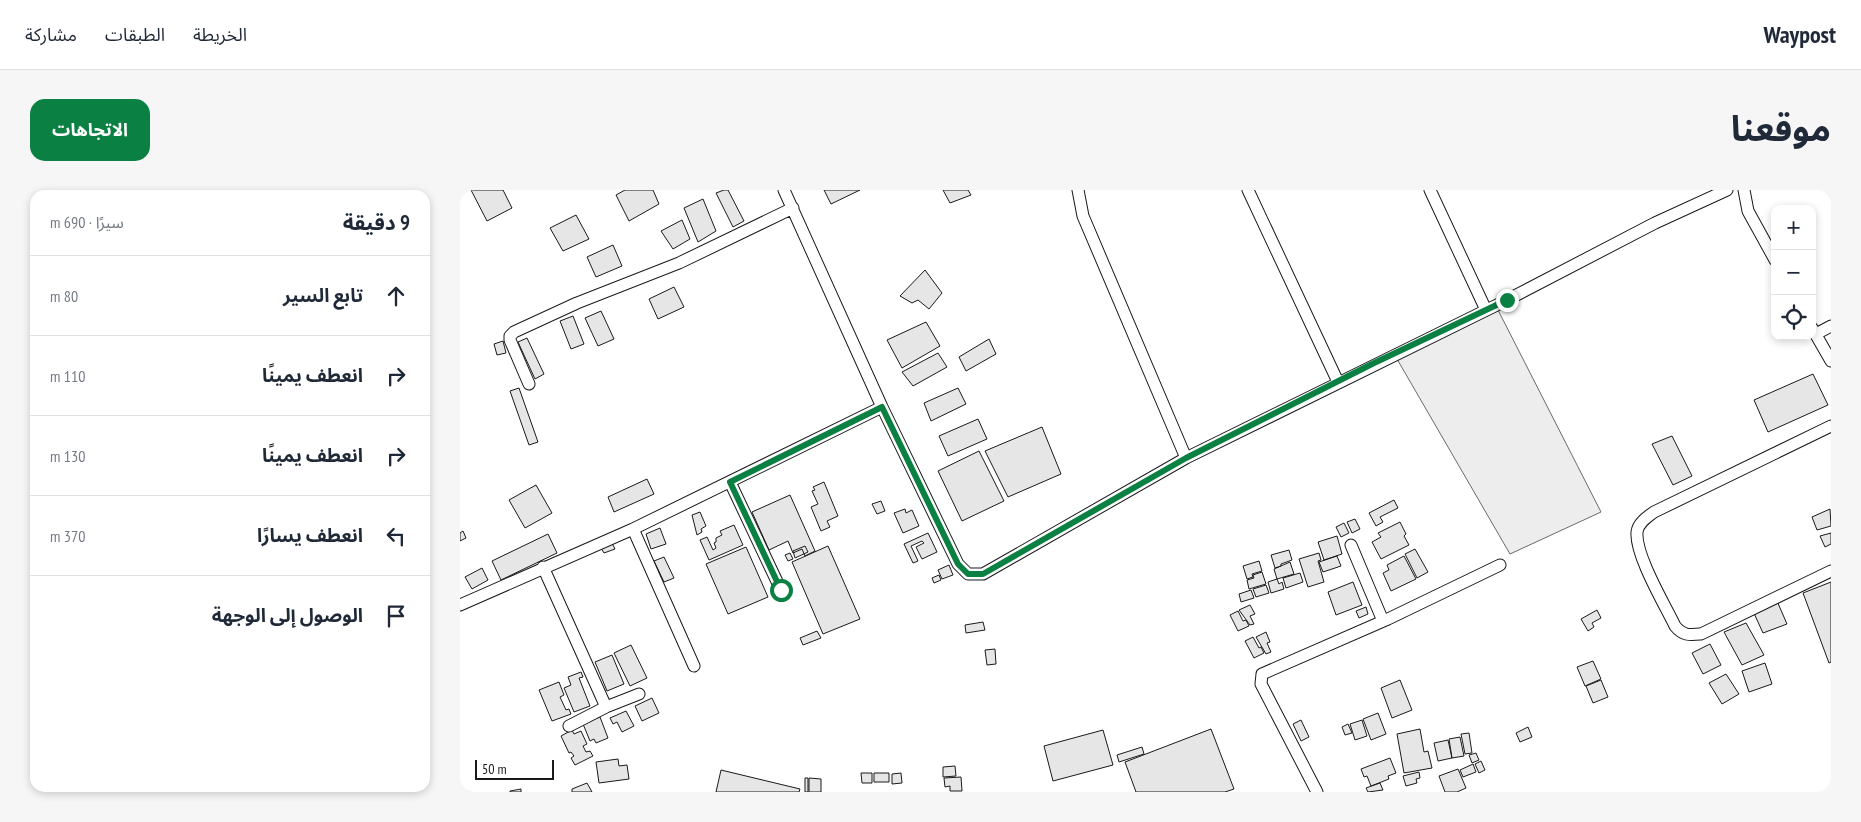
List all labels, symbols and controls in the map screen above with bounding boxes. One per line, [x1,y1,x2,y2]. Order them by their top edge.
text: Waypost [1763,19,1836,50]
text: مشاركة [25,23,77,46]
text: الطبقات [105,23,165,46]
text: الخريطة [193,23,247,46]
button: الاتجاهات [30,99,150,161]
text: موقعنا [1731,105,1831,151]
map controls [1771,205,1816,340]
button: + [1771,205,1816,250]
text: 9 دقيقة [343,209,410,236]
text: سيرًا · 690 m [50,212,124,232]
button: − [1771,250,1816,295]
icon: ahead [382,282,410,310]
text: تابع السير [283,283,363,307]
text: 80 m [50,286,78,306]
route end [1496,289,1519,312]
button: locate [1771,295,1816,340]
icon: right [382,362,410,390]
text: انعطف يمينًا [262,363,363,387]
text: 110 m [50,366,85,386]
icon: right [382,442,410,470]
text: انعطف يمينًا [262,443,363,467]
text: 130 m [50,446,85,466]
icon: left [382,522,410,550]
text: انعطف يسارًا [257,523,363,547]
text: 370 m [50,526,85,546]
route start [770,579,793,602]
icon: arrive [382,602,410,630]
text: الوصول إلى الوجهة [212,603,363,627]
scale bar [475,757,554,780]
text: 50 m [482,760,507,778]

